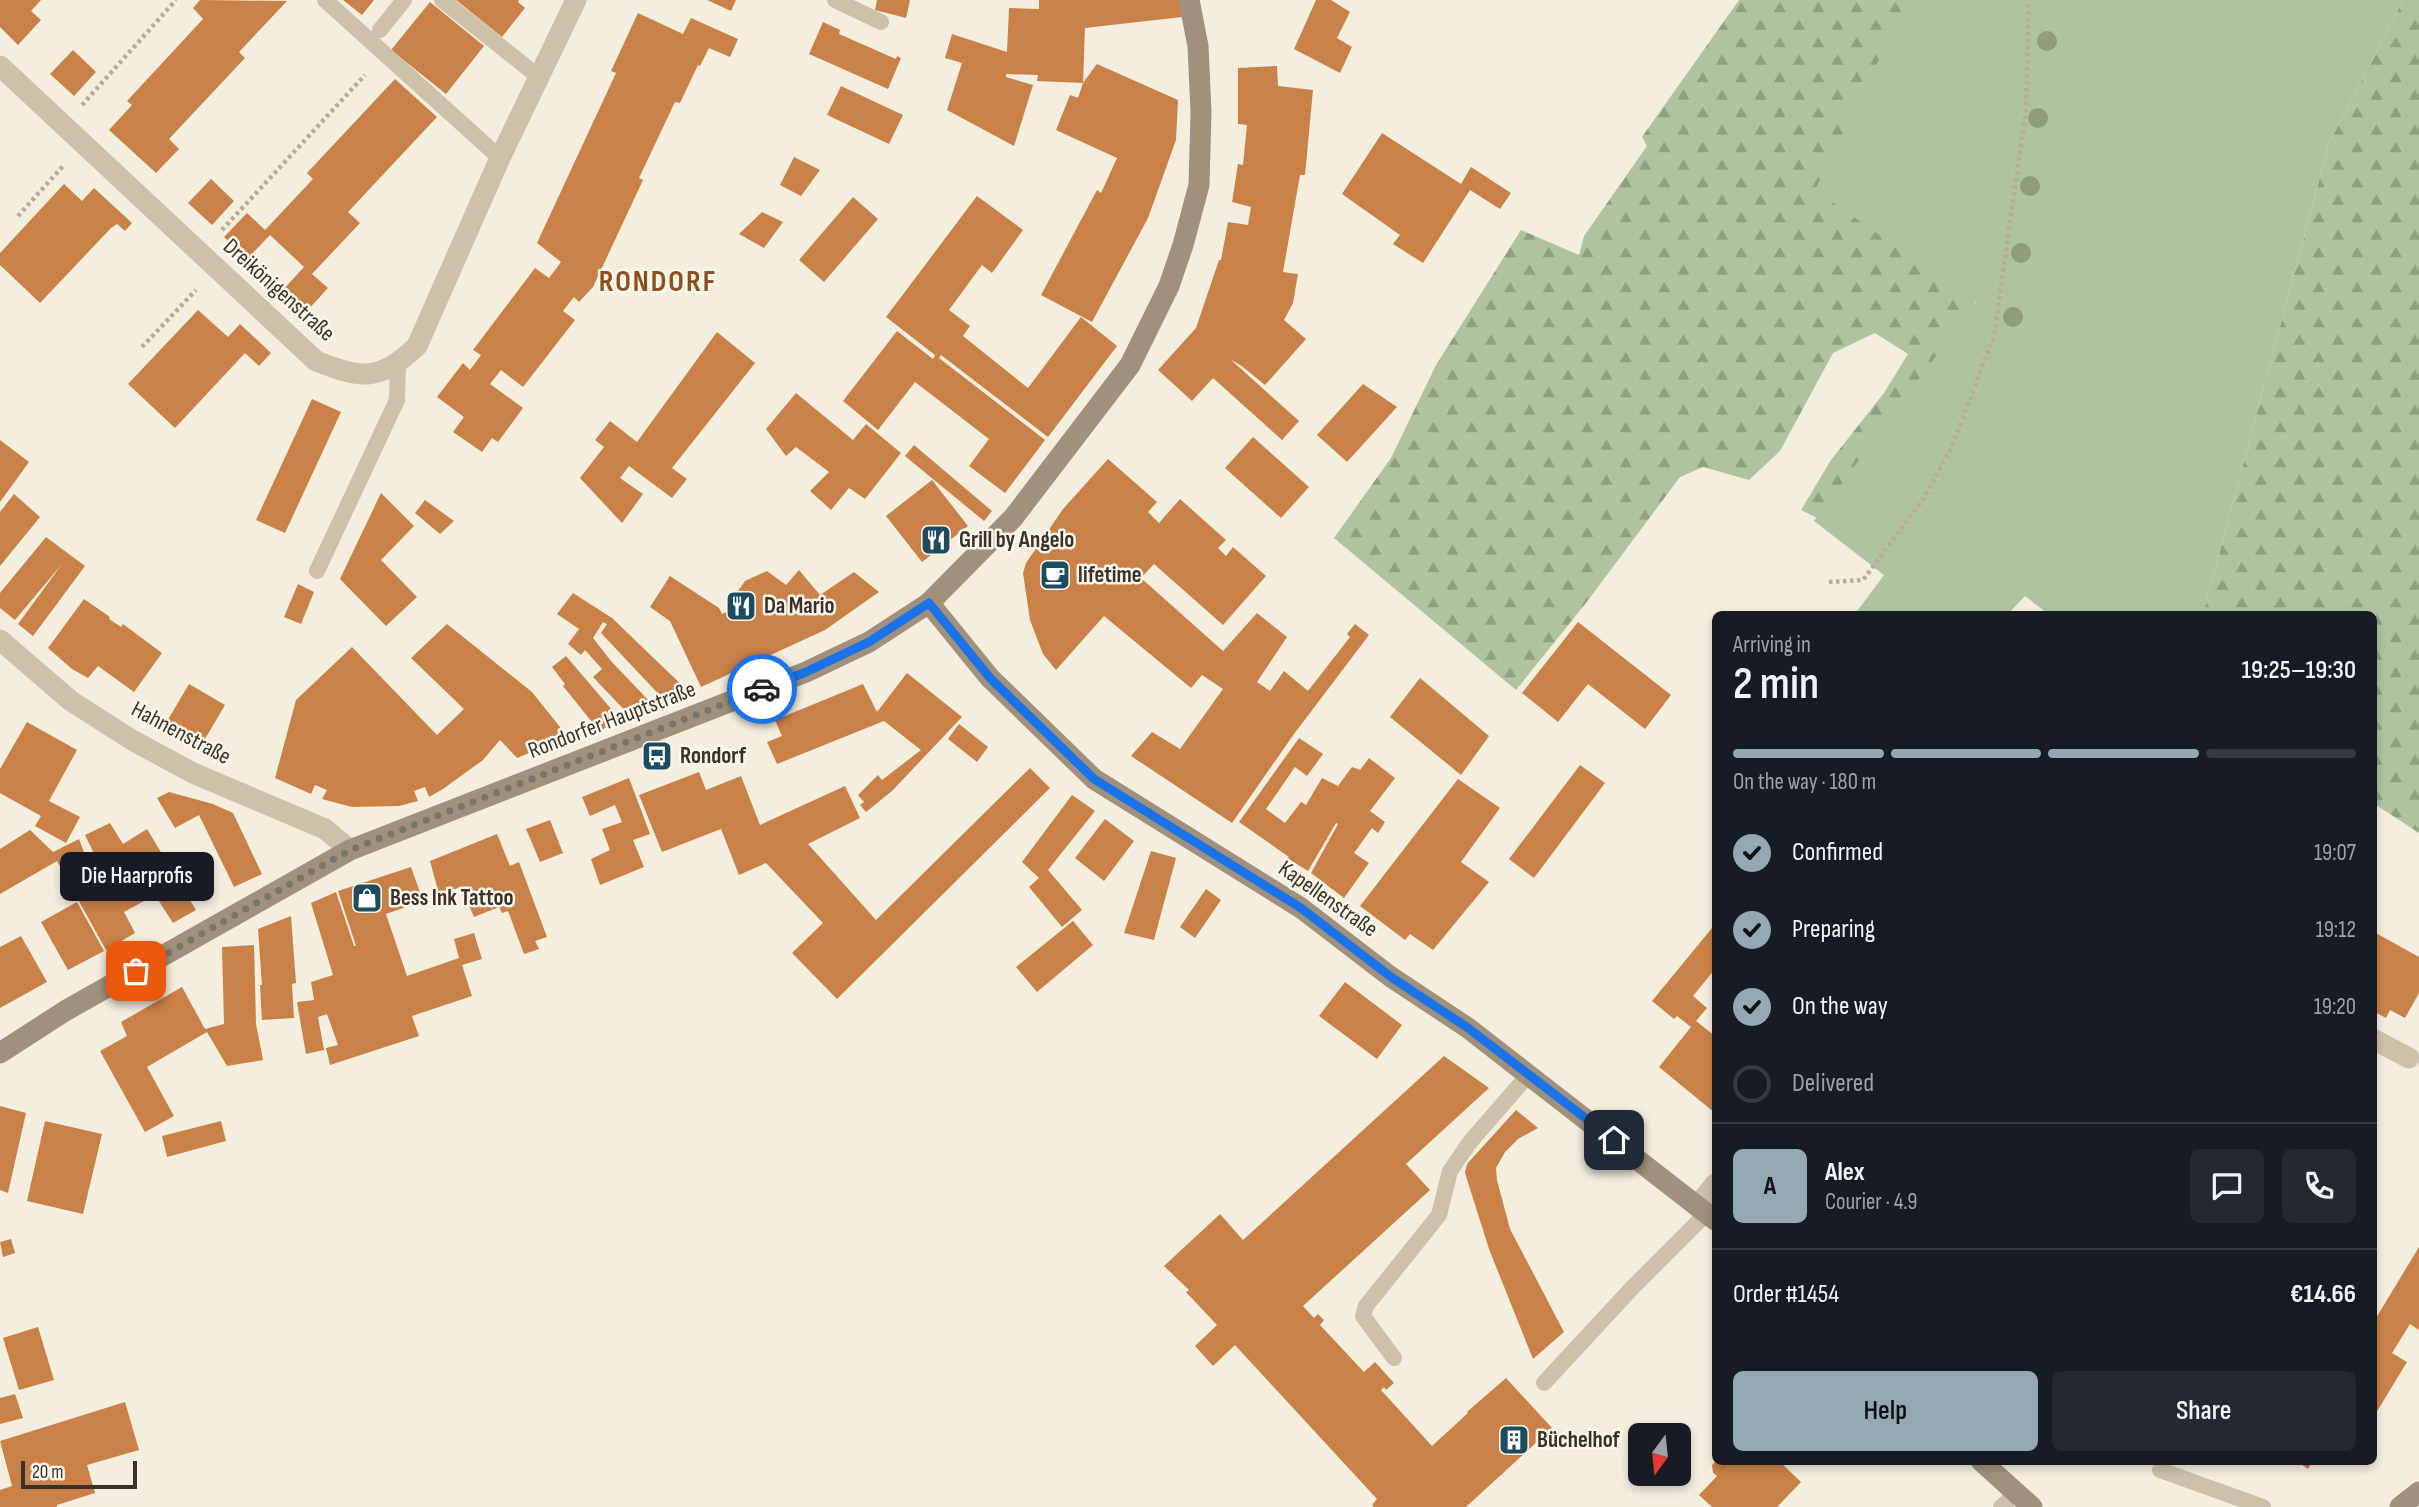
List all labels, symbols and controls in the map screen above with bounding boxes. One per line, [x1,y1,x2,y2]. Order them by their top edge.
street label: Dreikönigenstraße [217,233,341,347]
district label: RONDORF [599,264,717,300]
restaurant icon: Grill by Angelo [919,523,953,557]
place label: Grill by Angelo [959,526,1074,554]
cafe icon: lifetime [1038,558,1072,592]
place label: lifetime [1078,561,1142,589]
restaurant icon: Da Mario [724,589,758,623]
place label: Da Mario [764,592,835,620]
text: Arriving in [1733,631,1811,659]
courier [727,654,797,724]
text: 19:25–19:30 [2241,655,2356,686]
text: 2 min [1733,657,1819,712]
icon: car [743,670,781,708]
street label: Rondorfer Hauptstraße [524,675,700,765]
street label: Hahnenstraße [126,695,236,771]
bus stop icon: Rondorf [640,739,674,773]
place label: Rondorf [680,742,747,770]
text: On the way · 180 m [1733,768,1876,796]
icon: check [1733,834,1771,872]
text: Confirmed [1792,837,1883,868]
text: 19:07 [2314,839,2356,867]
callout: Die Haarprofis [59,852,213,901]
street label: Kapellenstraße [1273,855,1383,943]
text: Die Haarprofis [81,862,193,890]
shop icon: Bess Ink Tattoo [350,881,384,915]
place label: Bess Ink Tattoo [390,884,514,912]
icon: check [1733,911,1771,949]
text: Preparing [1792,914,1875,945]
text: 19:12 [2316,916,2356,944]
pin [106,941,166,1001]
icon: bag [117,952,155,990]
icon: check [1733,988,1771,1026]
text: On the way [1792,991,1888,1022]
text: 19:20 [2314,993,2356,1021]
text: Delivered [1792,1068,1874,1099]
pin [1584,1110,1644,1170]
icon: home [1595,1121,1633,1159]
button: chat [2190,1149,2264,1223]
button: phone [2282,1149,2356,1223]
text: Alex [1825,1157,1865,1188]
text: A [1764,1171,1776,1202]
text: Courier · 4.9 [1825,1188,1917,1216]
text: Order #1454 [1733,1279,1839,1310]
text: €14.66 [2290,1279,2356,1310]
button: Help [1733,1371,2038,1451]
button: Share [2052,1371,2356,1451]
building icon: Büchelhof [1497,1423,1531,1457]
north arrow [1628,1423,1690,1486]
map controls [1628,1423,1691,1486]
place label: Büchelhof [1537,1426,1621,1454]
scale bar [21,1458,136,1490]
text: 20 m [32,1461,64,1484]

